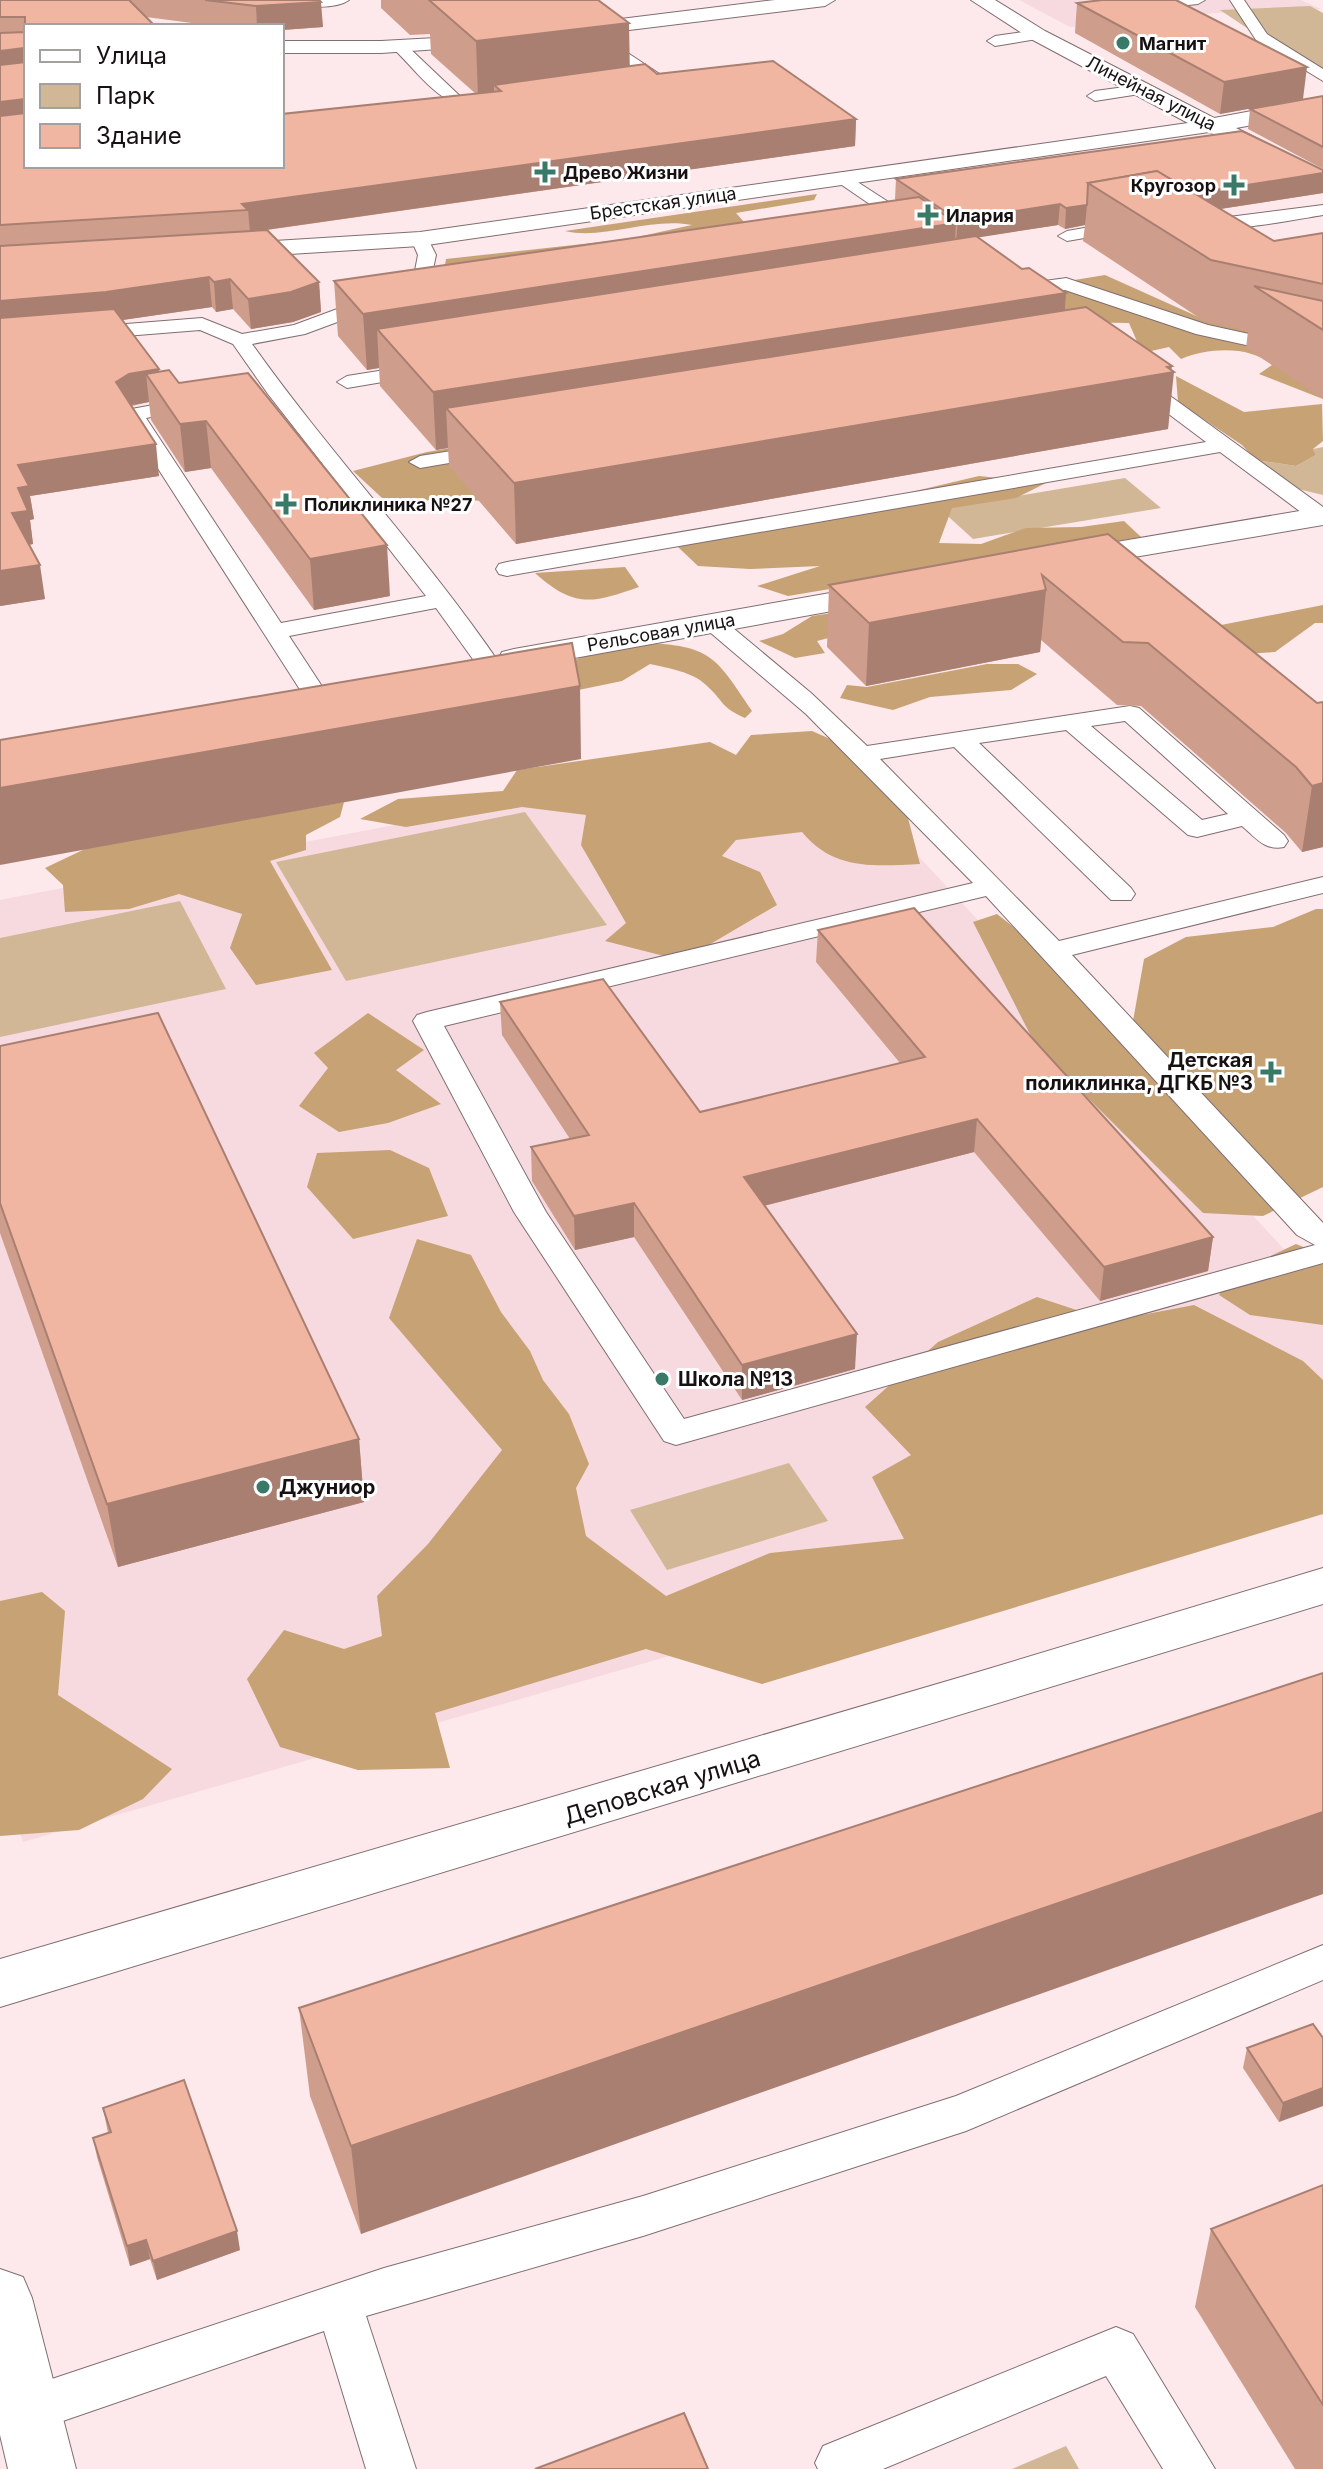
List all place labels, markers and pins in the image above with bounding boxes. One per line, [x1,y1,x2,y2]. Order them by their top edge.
place label: Магнит [1139,33,1206,54]
marker: Магнит [1114,34,1132,52]
marker: Древо Жизни [534,161,556,183]
place label: Древо Жизни [563,162,689,183]
marker: Кругозор [1223,174,1245,196]
place label: Кругозор [1131,175,1216,196]
marker: Илария [917,204,939,226]
place label: Илария [946,205,1014,226]
marker: Поликлиника №27 [275,493,297,515]
place label: Поликлиника №27 [304,494,472,515]
place label: Детская поликлинка, ДГКБ №3 [1025,1048,1253,1095]
marker: Детская поликлинка, ДГКБ №3 [1260,1061,1282,1083]
place label: Школа №13 [678,1367,793,1391]
marker: Школа №13 [653,1370,671,1388]
place label: Джуниор [279,1475,375,1499]
marker: Джуниор [254,1478,272,1496]

